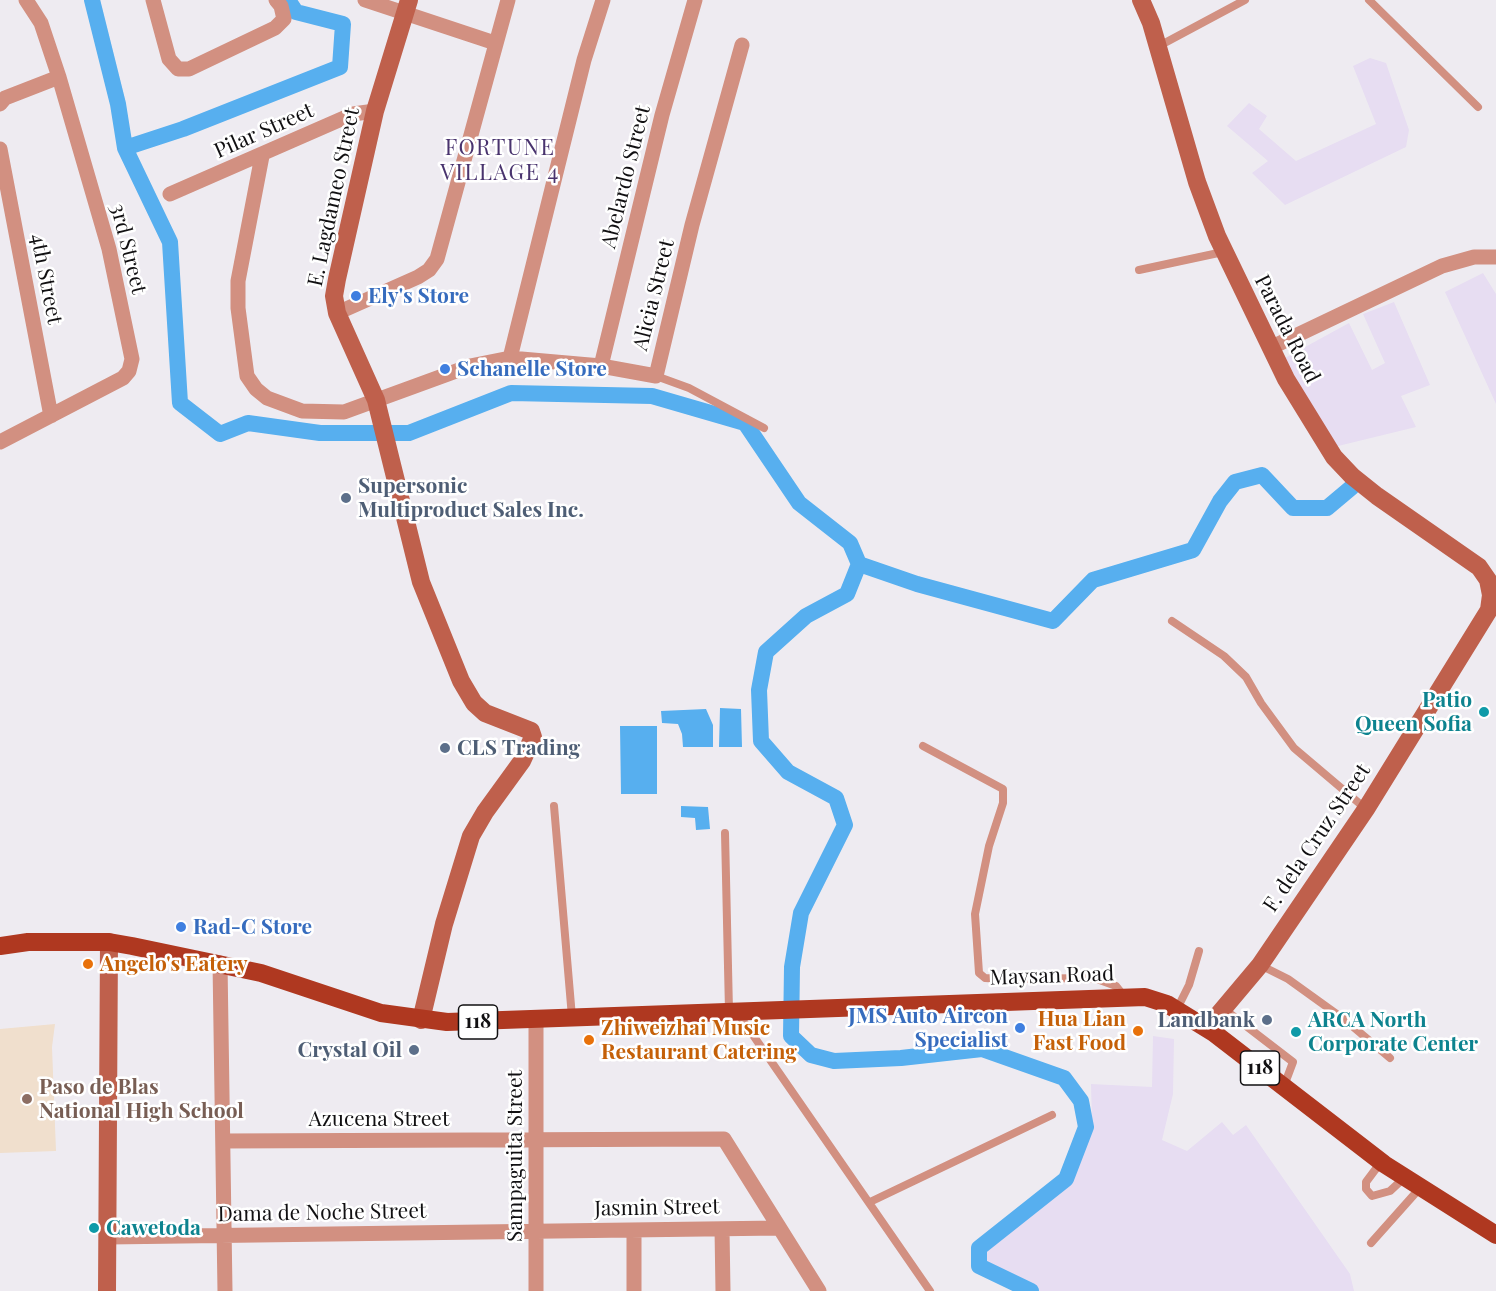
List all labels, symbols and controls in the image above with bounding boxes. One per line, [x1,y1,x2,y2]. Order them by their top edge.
street label: Pilar Street [211,98,317,164]
street label: Abelardo Street [596,103,656,251]
street label: E. Lagdameo Street [303,105,365,289]
district label: FORTUNE VILLAGE 4 [440,135,560,186]
street label: 3rd Street [105,201,151,297]
street label: 4th Street [25,232,67,326]
street label: Alicia Street [628,237,680,353]
street label: Parada Road [1249,271,1325,387]
place label: Ely's Store [368,283,469,309]
marker: Ely's Store [349,289,363,303]
place label: Schanelle Store [457,356,607,382]
marker: Schanelle Store [438,362,452,376]
place label: Supersonic Multiproduct Sales Inc. [358,473,584,523]
marker: Supersonic Multiproduct Sales Inc. [339,491,353,505]
place label: Patio Queen Sofia [1355,687,1472,737]
marker: Patio Queen Sofia [1477,705,1491,719]
place label: CLS Trading [457,735,580,761]
marker: CLS Trading [438,741,452,755]
street label: F. dela Cruz Street [1258,759,1376,917]
place label: Rad-C Store [193,914,312,940]
marker: Rad-C Store [174,920,188,934]
place label: Angelo's Eatery [100,951,248,977]
marker: Angelo's Eatery [81,957,95,971]
street label: Maysan Road [989,961,1115,991]
place label: JMS Auto Aircon Specialist [848,1003,1008,1053]
road number: 118 [458,1005,498,1039]
place label: Hua Lian Fast Food [1033,1006,1126,1056]
place label: Landbank [1157,1007,1255,1033]
place label: ARCA North Corporate Center [1308,1007,1478,1057]
marker: Landbank [1260,1013,1274,1027]
place label: Zhiweizhai Music Restaurant Catering [601,1015,797,1065]
marker: JMS Auto Aircon Specialist [1013,1021,1027,1035]
marker: Hua Lian Fast Food [1131,1024,1145,1038]
marker: ARCA North Corporate Center [1289,1025,1303,1039]
marker: Zhiweizhai Music Restaurant Catering [582,1033,596,1047]
place label: Crystal Oil [298,1037,402,1063]
marker: Crystal Oil [407,1043,421,1057]
road number: 118 [1240,1051,1280,1085]
street label: Sampaguita Street [502,1070,528,1242]
place label: Paso de Blas National High School [39,1074,244,1124]
marker: Paso de Blas National High School [20,1092,34,1106]
street label: Azucena Street [309,1106,449,1132]
street label: Jasmin Street [594,1194,720,1222]
street label: Dama de Noche Street [217,1199,427,1227]
place label: Cawetoda [106,1215,201,1241]
marker: Cawetoda [87,1221,101,1235]

